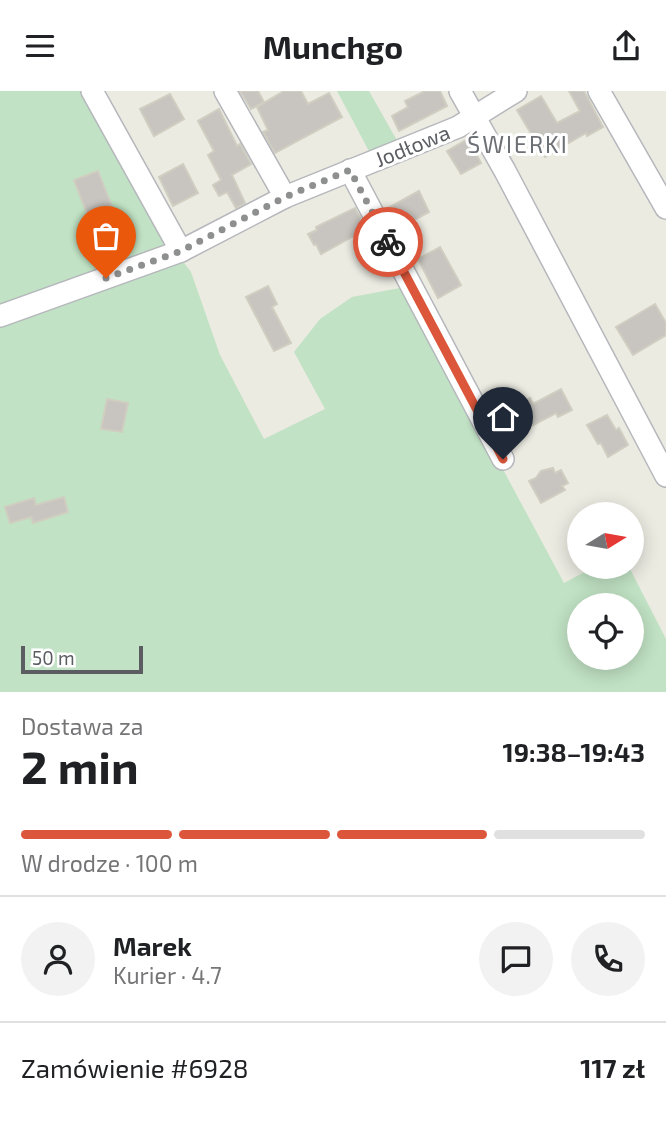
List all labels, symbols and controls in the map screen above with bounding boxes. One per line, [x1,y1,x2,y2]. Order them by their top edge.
icon: menu [21,27,59,65]
text: Munchgo [263,27,403,65]
icon: share [607,27,645,65]
street label: Jodłowa [371,119,453,171]
district label: ŚWIERKI [467,130,569,158]
pin [76,206,136,278]
courier [353,207,423,277]
icon: bag [87,217,125,255]
icon: bike [369,223,407,261]
pin [473,387,533,459]
icon: home [484,398,522,436]
north arrow [567,502,644,579]
map controls [567,502,644,670]
button: locate [567,593,644,670]
scale bar [21,643,144,675]
text: 50 m [32,646,75,669]
text: Dostawa za [21,712,143,740]
text: 19:38–19:43 [503,736,645,767]
text: 2 min [21,738,139,793]
text: W drodze · 100 m [21,849,198,877]
button: person [21,922,95,996]
button: chat [479,922,553,996]
button: phone [571,922,645,996]
text: Marek [113,930,192,961]
text: Kurier · 4.7 [113,961,222,989]
text: Zamówienie #6928 [21,1052,249,1083]
text: 117 zł [580,1052,645,1083]

